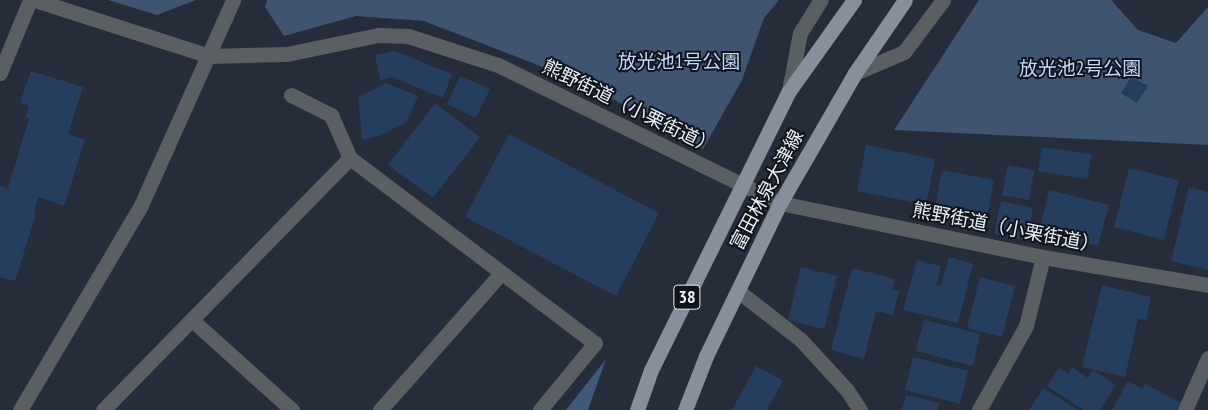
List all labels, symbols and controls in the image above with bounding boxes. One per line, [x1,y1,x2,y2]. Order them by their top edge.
park label: 放光池1号公園 [618,51,740,73]
street label: 熊野街道（小栗街道） [539,55,719,159]
park label: 放光池2号公園 [1019,58,1141,80]
street label: 富田林泉大津線 [726,126,808,254]
street label: 熊野街道（小栗街道） [911,199,1101,257]
road number: 38 [673,282,701,312]

